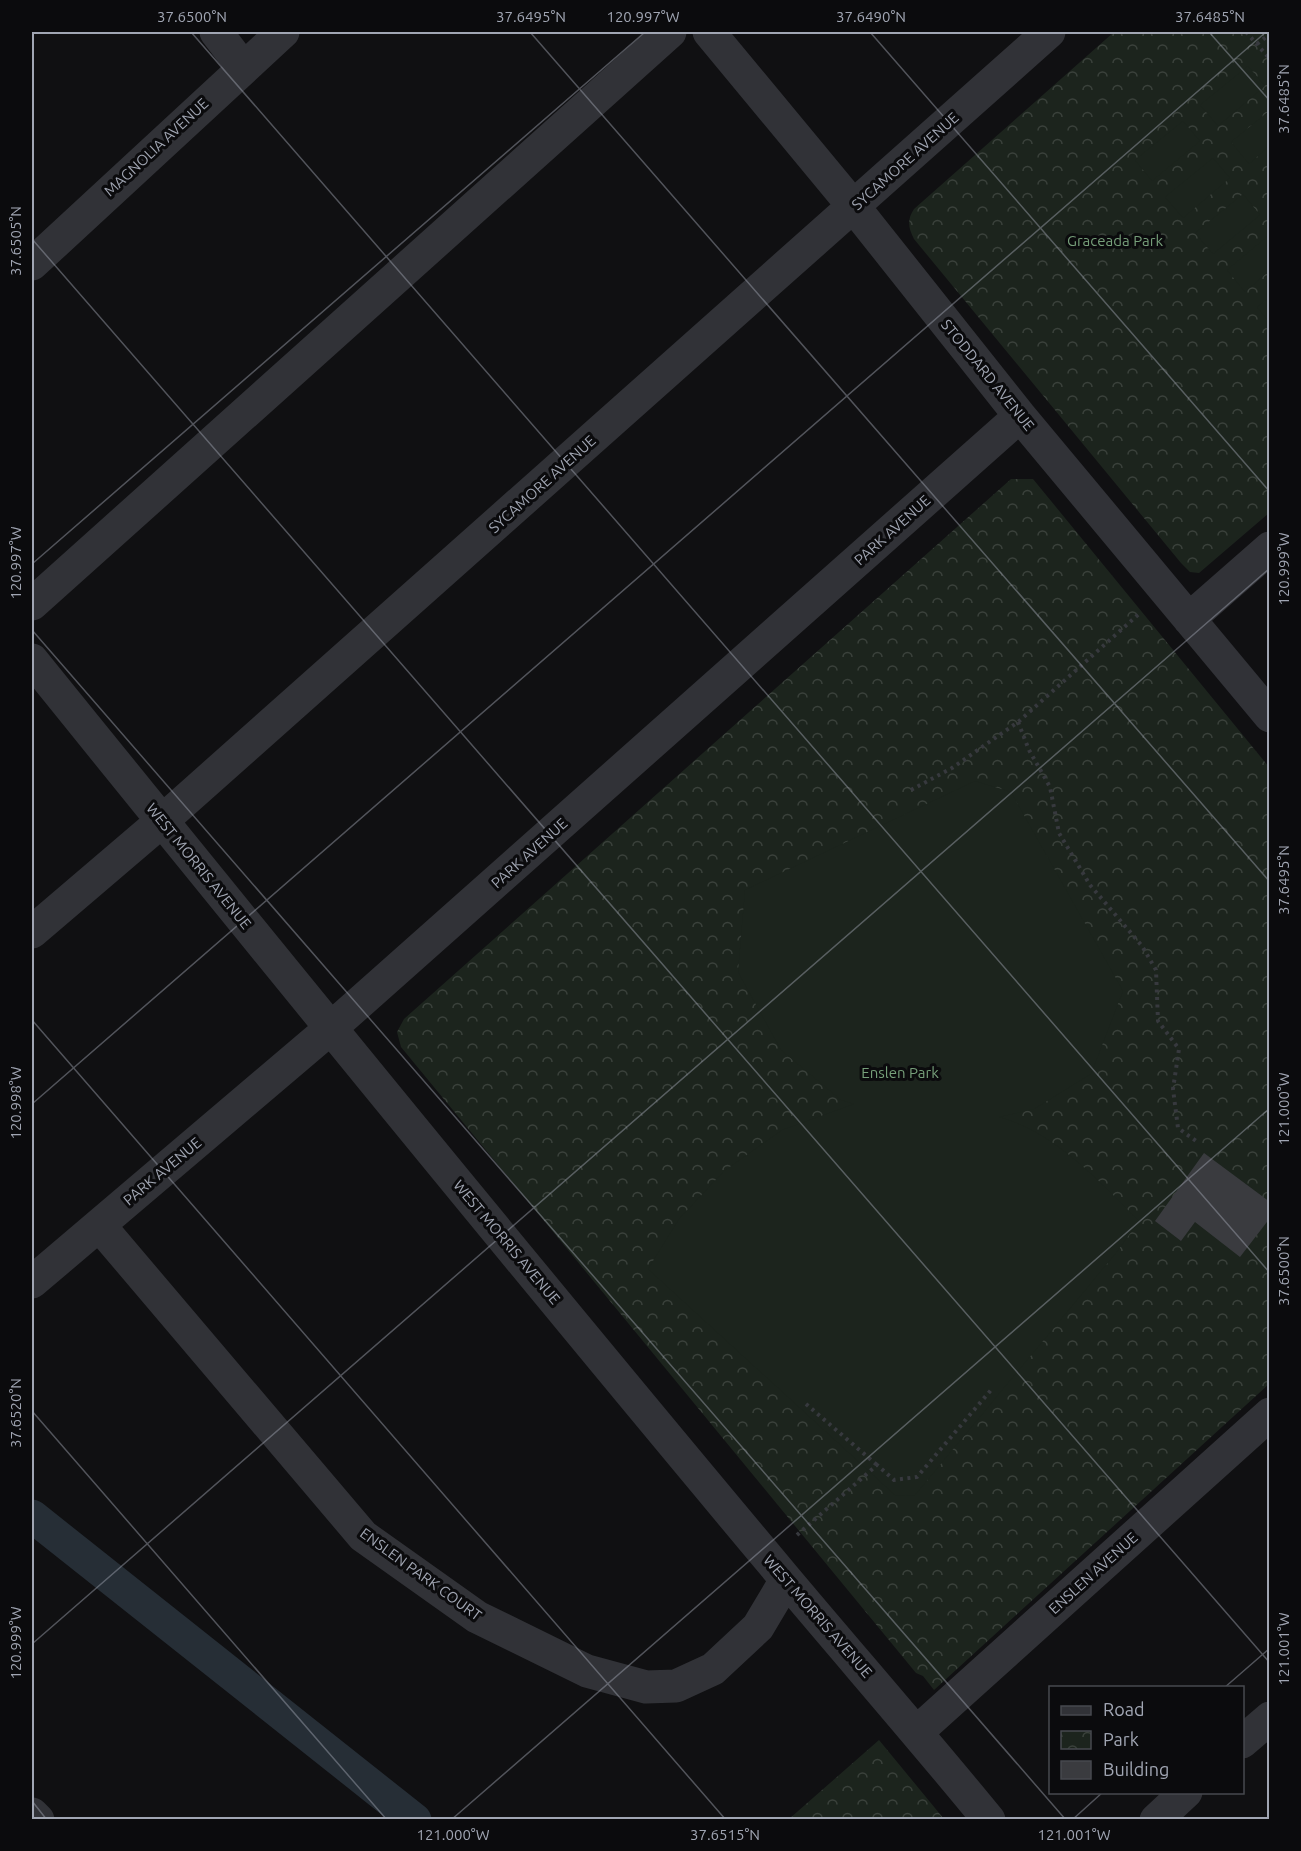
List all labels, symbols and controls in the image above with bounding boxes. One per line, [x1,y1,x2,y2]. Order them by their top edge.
text: 37.6500°N [157,8,227,25]
text: 37.6495°N [496,8,566,25]
text: 120.997°W [606,8,680,25]
text: 37.6490°N [836,8,906,25]
text: 37.6485°N [1175,8,1245,25]
text: 37.6485°N [1275,64,1292,134]
street label: MAGNOLIA AVENUE [101,94,211,200]
street label: SYCAMORE AVENUE [848,109,962,213]
text: 37.6505°N [7,206,24,276]
park label: Graceada Park [1067,232,1163,249]
street label: STODDARD AVENUE [938,316,1038,434]
street label: SYCAMORE AVENUE [485,432,599,536]
street label: PARK AVENUE [851,491,933,569]
text: 120.997°W [7,526,24,600]
text: 120.999°W [1275,532,1292,606]
street label: WEST MORRIS AVENUE [143,800,255,932]
street label: PARK AVENUE [488,814,570,892]
text: 37.6495°N [1275,845,1292,915]
park label: Enslen Park [861,1064,939,1081]
text: 120.998°W [7,1066,24,1140]
text: 121.000°W [1275,1072,1292,1146]
street label: PARK AVENUE [120,1134,204,1208]
street label: WEST MORRIS AVENUE [450,1177,564,1307]
text: 37.6500°N [1275,1236,1292,1306]
text: 37.6520°N [7,1378,24,1448]
street label: ENSLEN PARK COURT [357,1524,486,1624]
street label: ENSLEN AVENUE [1045,1529,1141,1617]
street label: WEST MORRIS AVENUE [760,1551,876,1681]
text: 120.999°W [7,1606,24,1680]
text: 121.001°W [1275,1612,1292,1686]
legend [1049,1686,1244,1794]
text: Road [1103,1699,1145,1719]
text: Park [1103,1729,1139,1749]
text: Building [1103,1759,1169,1779]
text: 121.000°W [416,1826,490,1843]
text: 37.6515°N [690,1826,760,1843]
text: 121.001°W [1037,1826,1111,1843]

